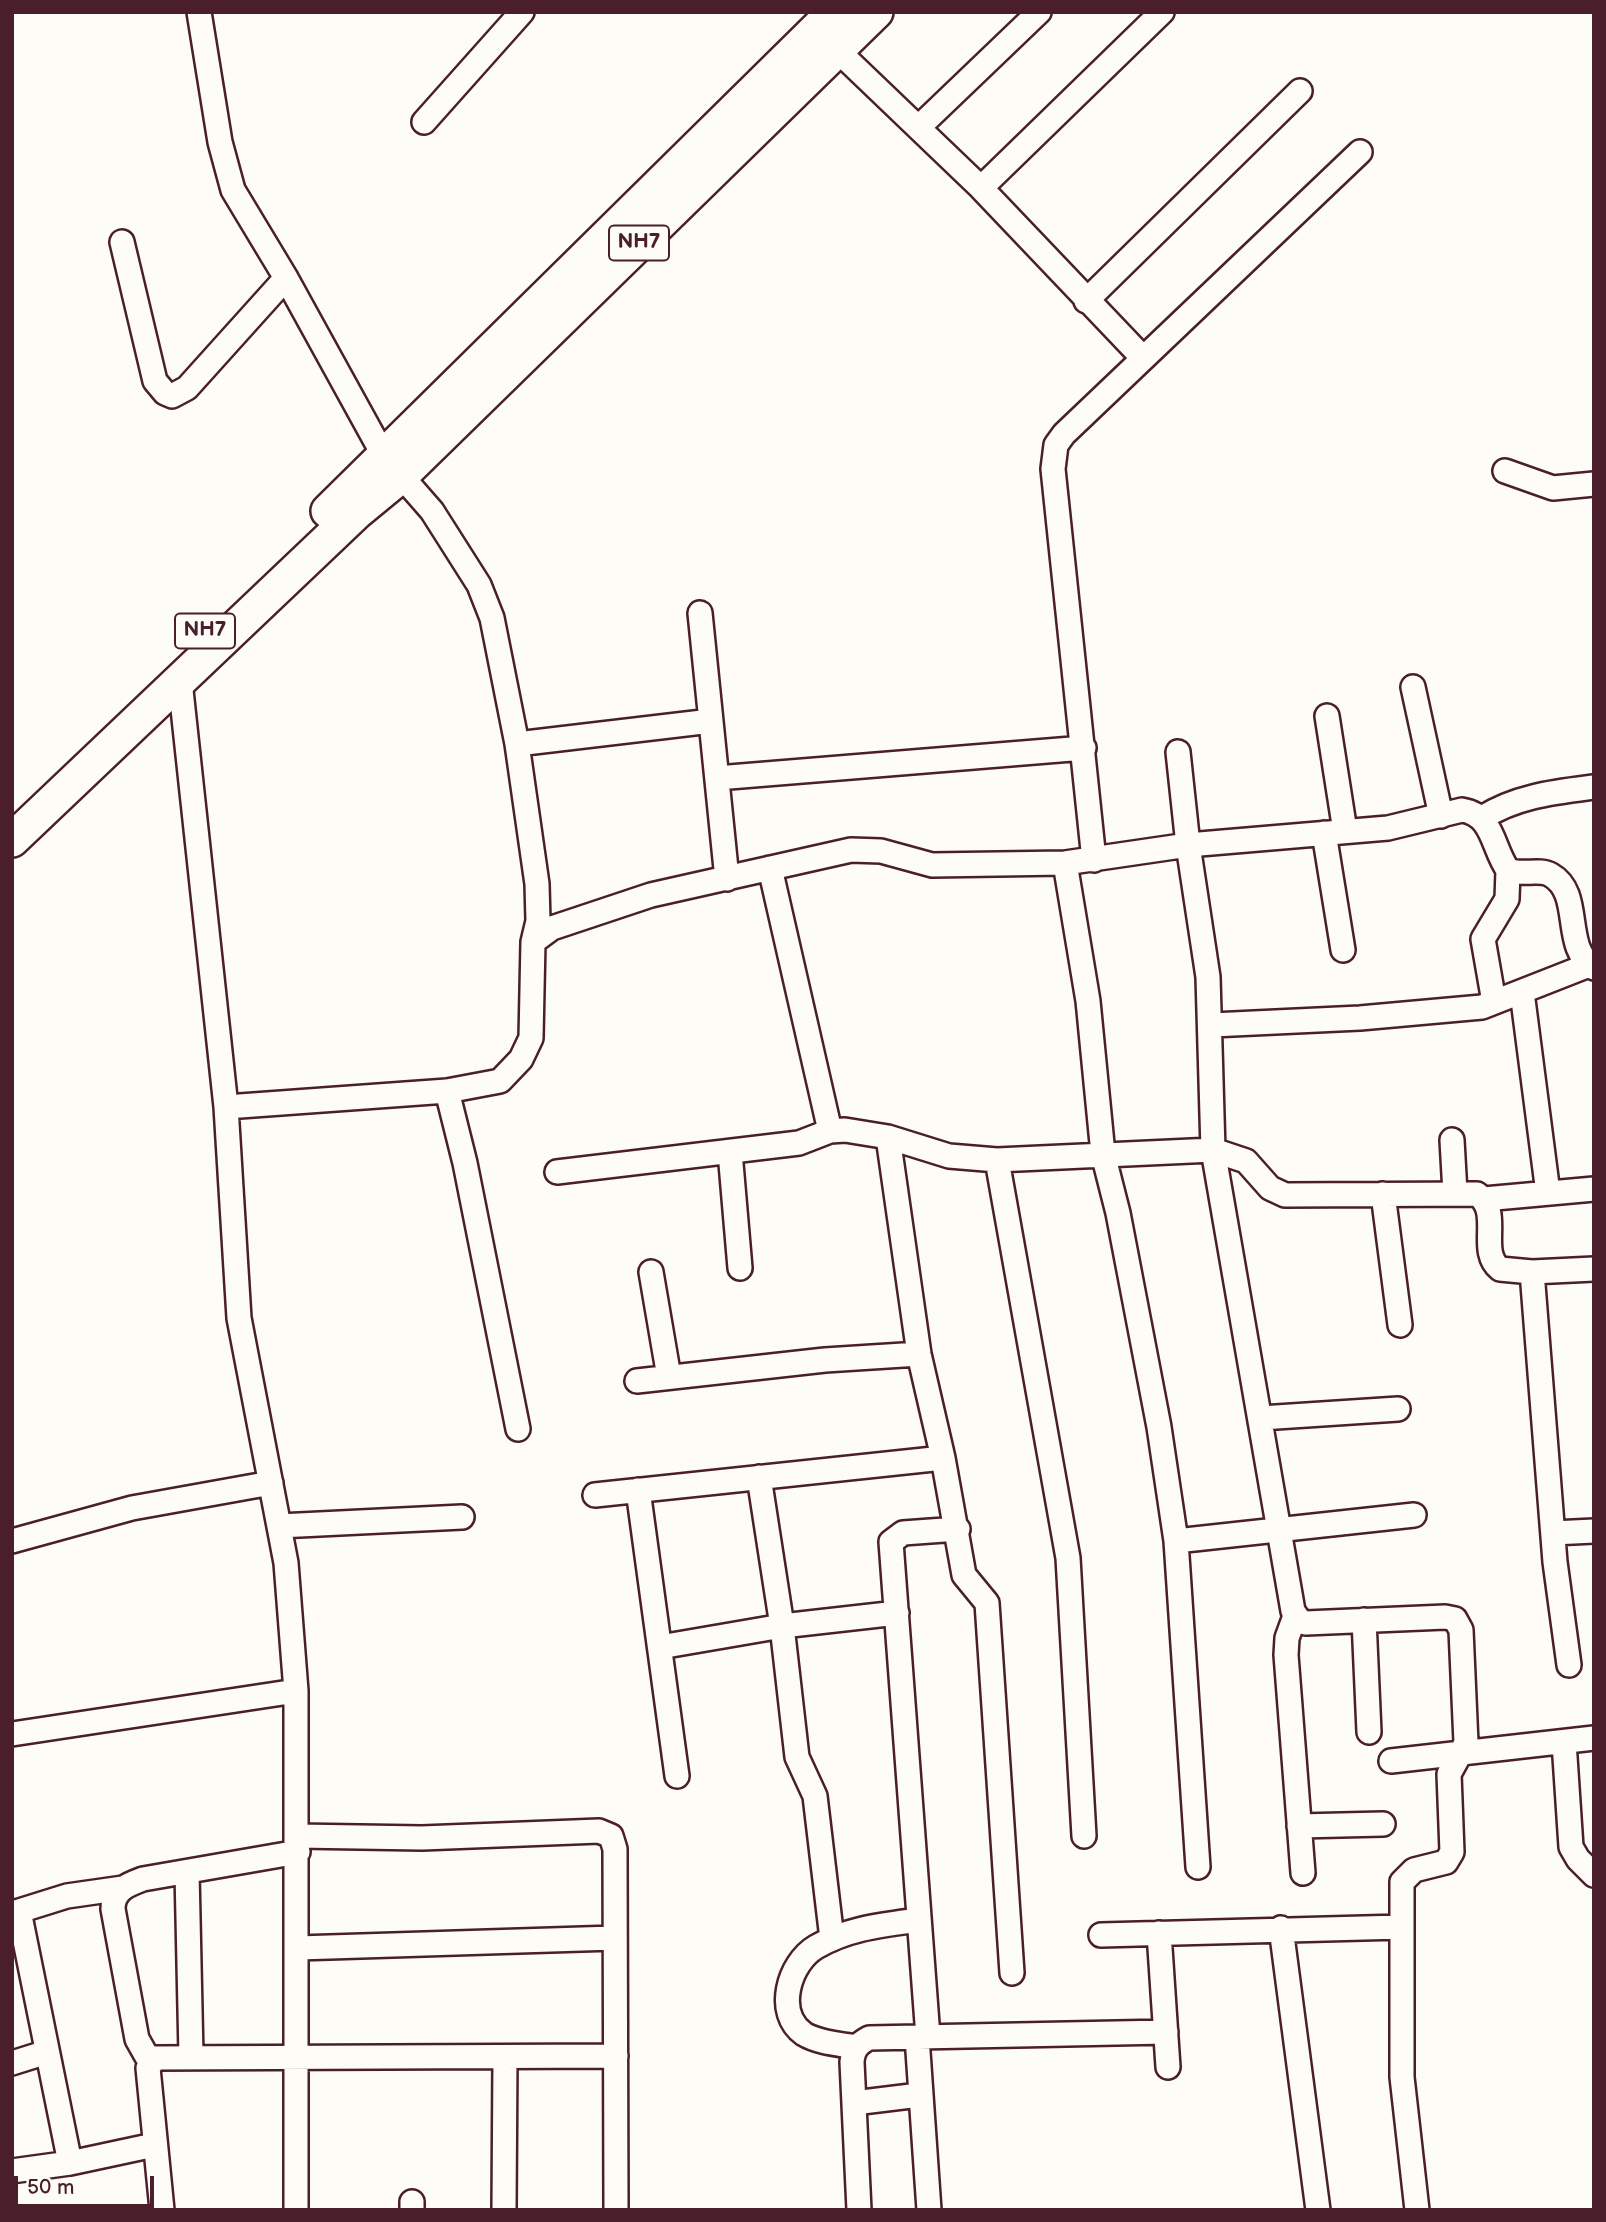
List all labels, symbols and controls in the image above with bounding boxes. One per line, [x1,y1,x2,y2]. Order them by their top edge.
road number: NH7 [609,226,669,260]
road number: NH7 [175,614,235,648]
scale bar [18,2162,158,2206]
text: 50 m [27,2175,74,2200]

